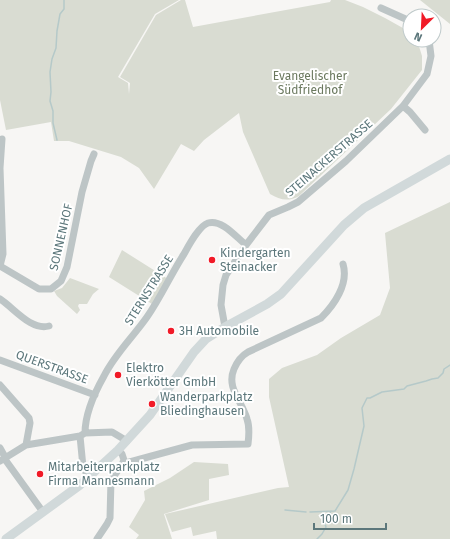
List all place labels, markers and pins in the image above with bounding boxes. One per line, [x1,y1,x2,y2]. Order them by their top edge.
place label: Kindergarten Steinacker [220,246,291,274]
marker: Kindergarten Steinacker [207,255,217,265]
place label: 3H Automobile [179,324,259,338]
marker: 3H Automobile [166,326,176,336]
place label: Elektro Vierkötter GmbH [126,361,216,389]
marker: Elektro Vierkötter GmbH [113,370,123,380]
place label: Wanderparkplatz Bliedinghausen [160,390,252,418]
marker: Wanderparkplatz Bliedinghausen [147,399,157,409]
place label: Mitarbeiterparkplatz Firma Mannesmann [48,460,160,488]
marker: Mitarbeiterparkplatz Firma Mannesmann [35,469,45,479]

